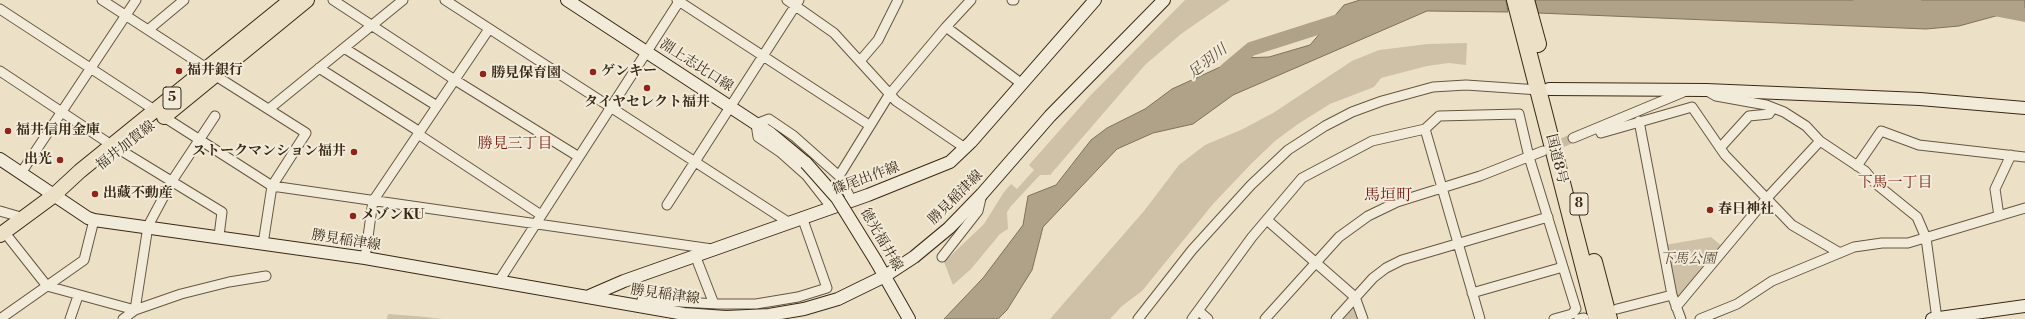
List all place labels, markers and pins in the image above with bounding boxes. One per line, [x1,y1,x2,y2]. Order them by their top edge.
place label: 福井銀行 [187,63,243,79]
place label: ゲンキー [601,64,657,80]
marker: 福井銀行 [174,66,184,76]
place label: 勝見保育園 [491,66,561,82]
marker: ゲンキー [588,67,598,77]
marker: 勝見保育園 [478,69,488,79]
marker: タイヤセレクト福井 [642,83,652,93]
place label: タイヤセレクト福井 [584,95,710,111]
place label: 福井信用金庫 [16,123,100,139]
marker: 福井信用金庫 [3,126,13,136]
place label: ストークマンション福井 [192,144,346,160]
marker: ストークマンション福井 [349,147,359,157]
place label: 出光 [24,152,52,168]
marker: 出光 [55,155,65,165]
place label: 出藏不動産 [103,186,173,202]
marker: 出藏不動産 [90,189,100,199]
place label: 春日神社 [1718,202,1774,218]
marker: 春日神社 [1705,205,1715,215]
place label: メゾンKU [361,208,425,224]
marker: メゾンKU [348,211,358,221]

